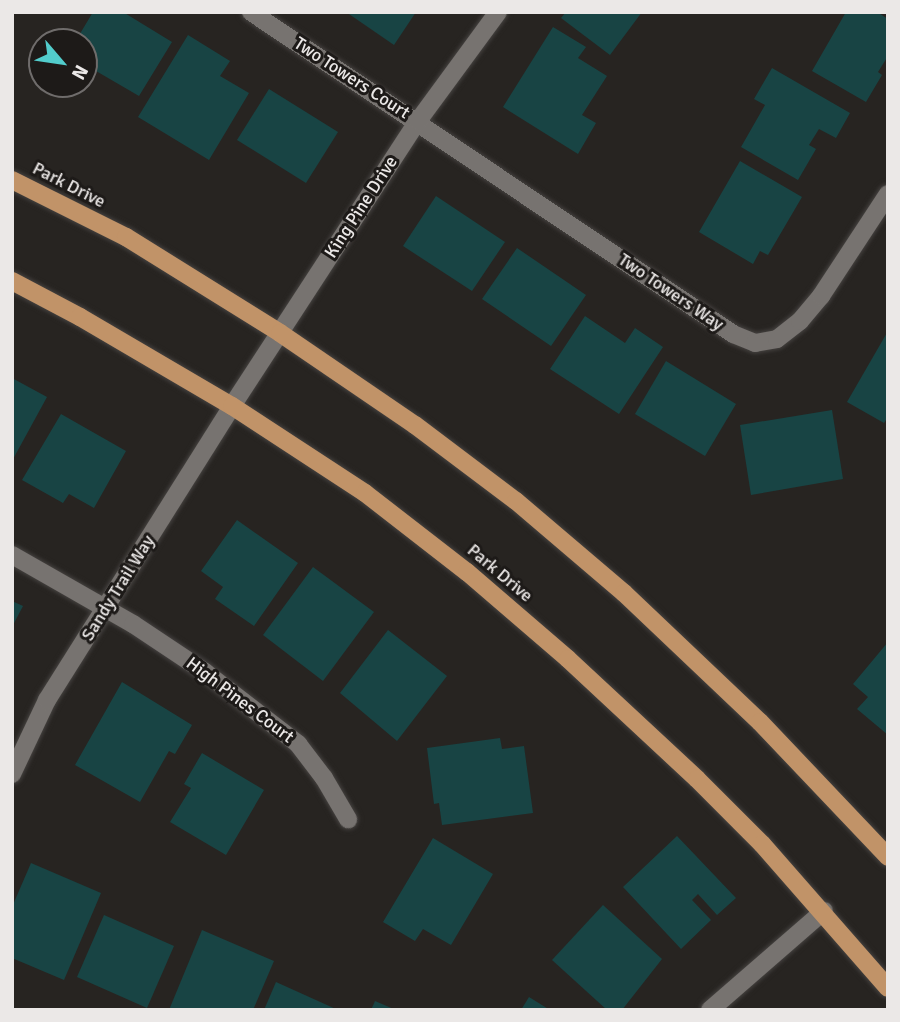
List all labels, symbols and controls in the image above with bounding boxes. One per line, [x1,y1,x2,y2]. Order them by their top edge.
north arrow [28,28,98,98]
street label: Two Towers Court [290,33,414,123]
text: N [66,61,93,84]
street label: King Pine Drive [320,152,402,262]
street label: Park Drive [29,157,109,213]
street label: Two Towers Way [614,249,728,335]
street label: Sandy Trail Way [77,531,159,645]
street label: Park Drive [463,539,537,607]
street label: High Pines Court [182,652,298,748]

